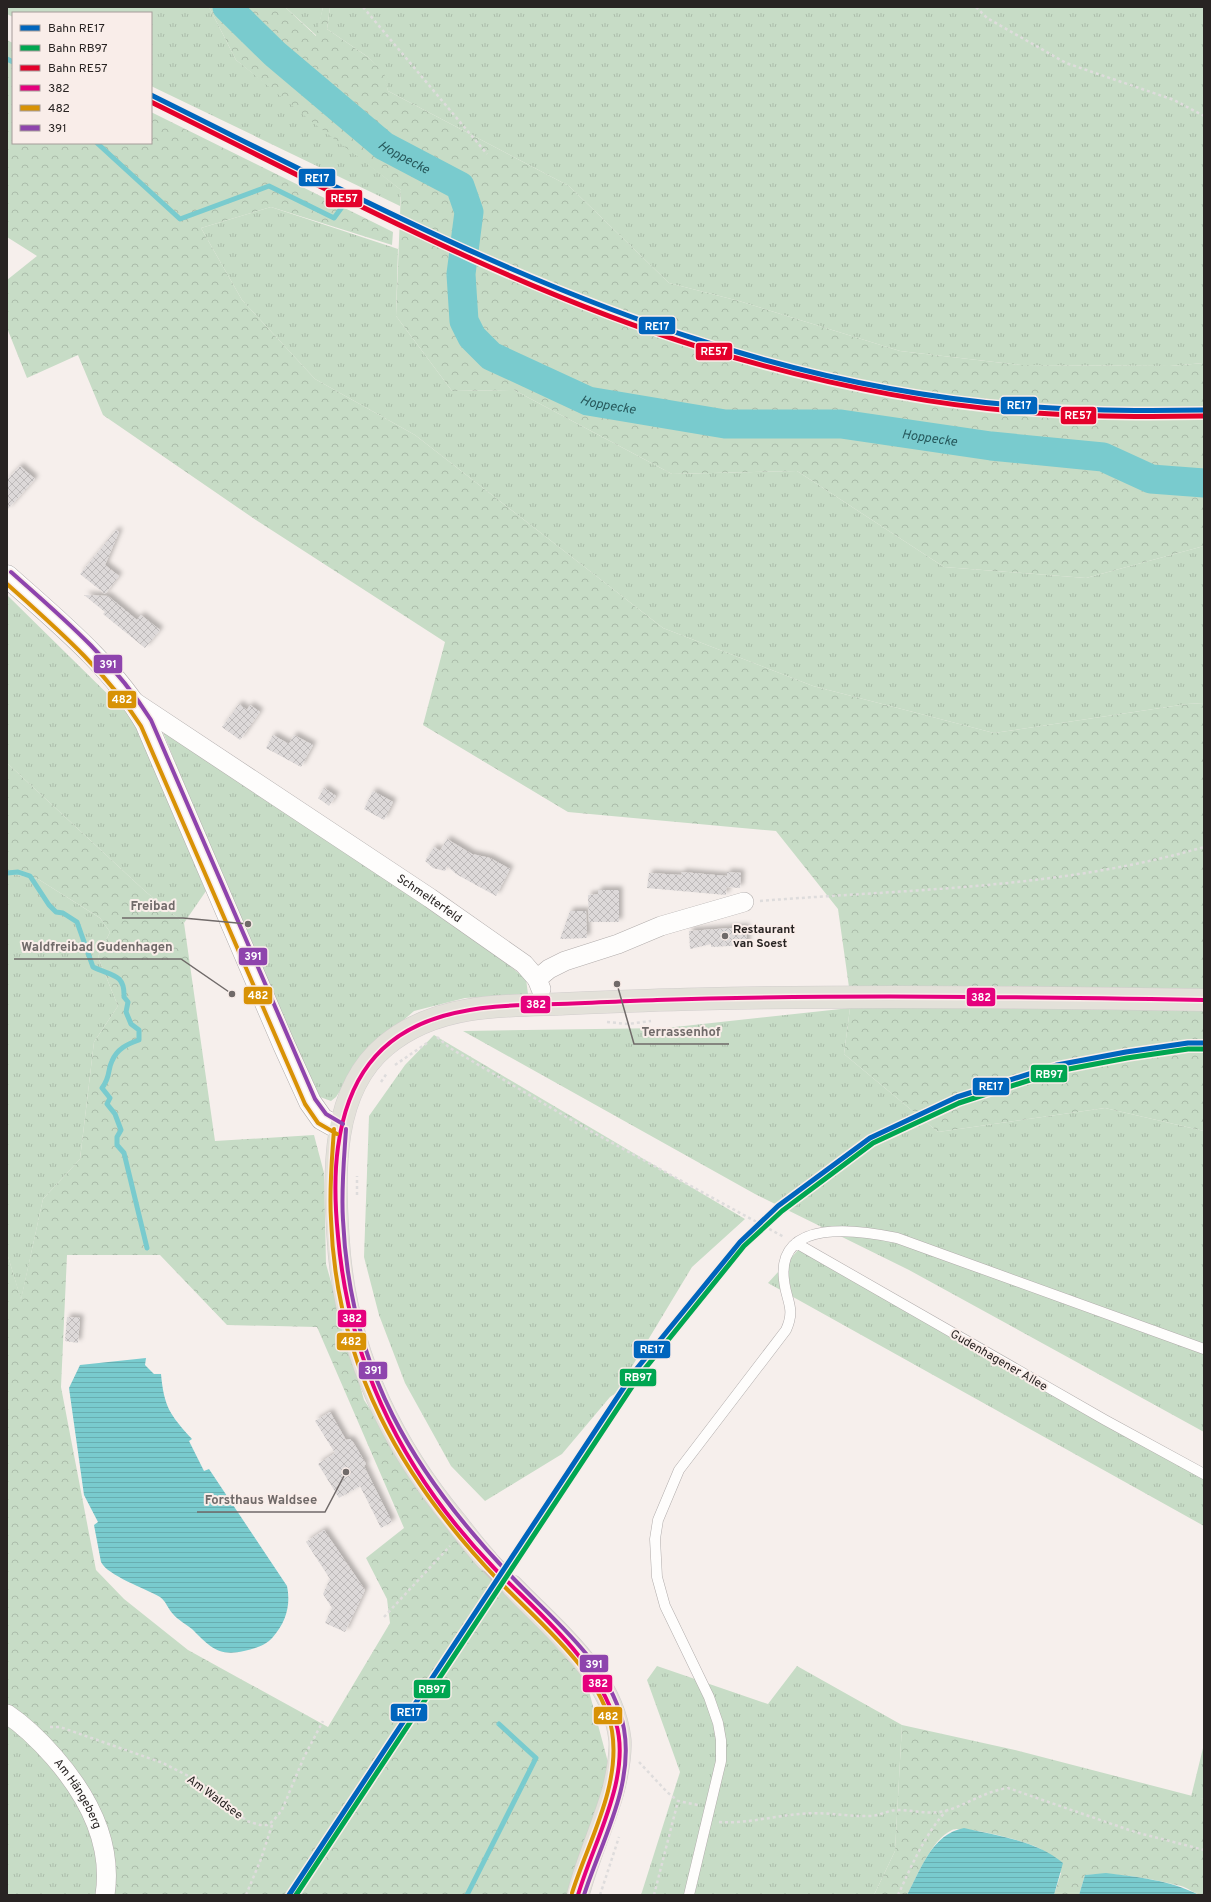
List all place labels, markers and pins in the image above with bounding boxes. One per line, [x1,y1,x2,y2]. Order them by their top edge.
callout: Freibad [122,893,183,918]
place label: Restaurant van Soest [733,922,795,952]
marker: Restaurant van Soest [720,931,730,941]
callout: Waldfreibad Gudenhagen [14,934,181,959]
callout: Terrassenhof [634,1019,729,1044]
callout: Forsthaus Waldsee [197,1487,325,1512]

